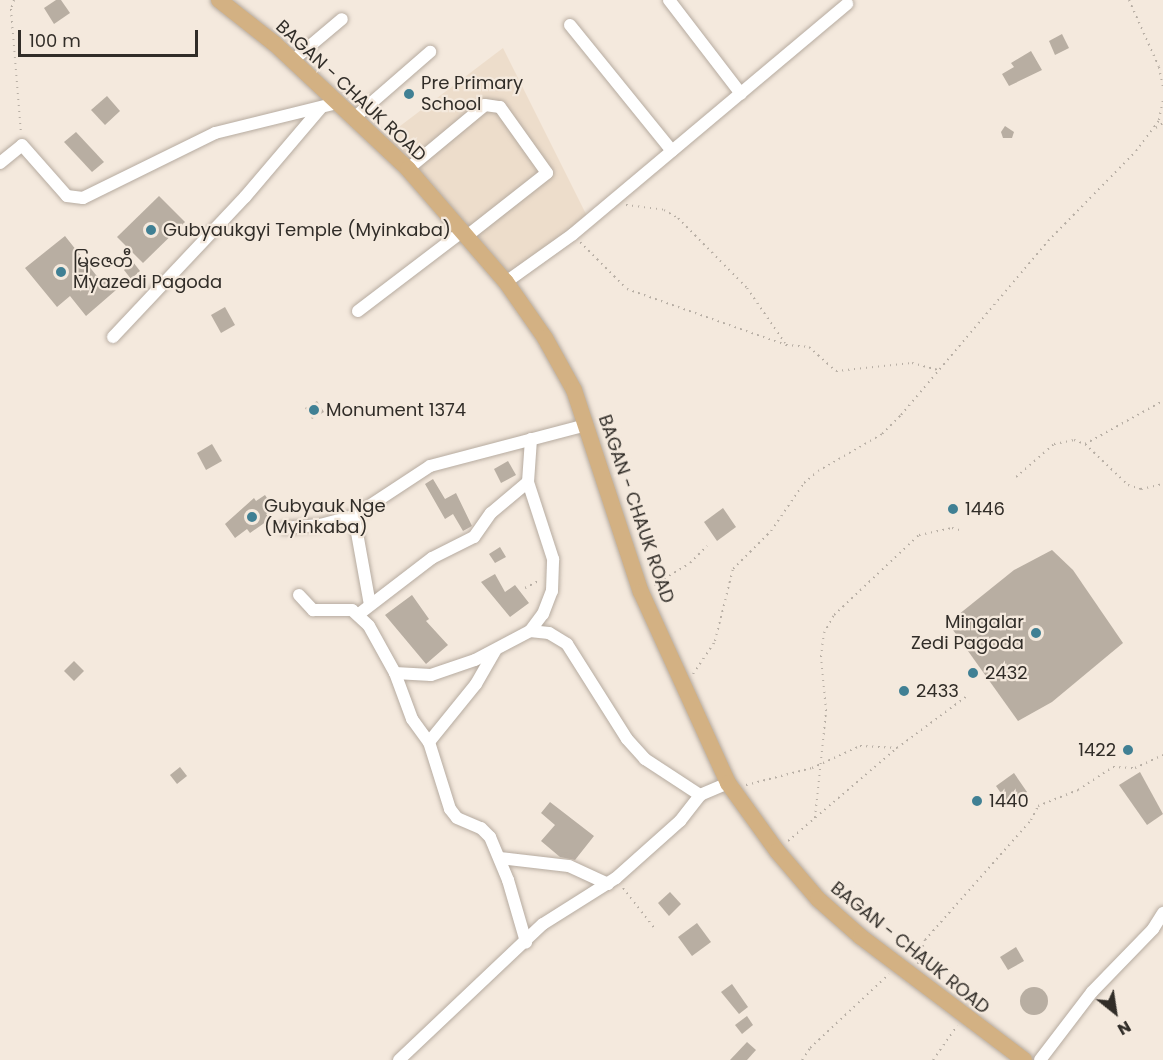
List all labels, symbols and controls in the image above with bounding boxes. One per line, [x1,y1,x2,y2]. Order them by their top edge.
street label: BAGAN - CHAUK ROAD [271,16,431,166]
scale bar [21,18,201,56]
text: 100 m [29,28,81,53]
place label: Pre Primary School [421,73,523,116]
marker: Pre Primary School [402,87,416,101]
place label: Gubyaukgyi Temple (Myinkaba) [163,219,451,241]
marker: Gubyaukgyi Temple (Myinkaba) [144,223,158,237]
place label: မြဇေတီ Myazedi Pagoda [73,251,222,294]
marker: မြဇေတီ Myazedi Pagoda [54,265,68,279]
place label: Monument 1374 [326,399,466,421]
marker: Monument 1374 [307,403,321,417]
street label: BAGAN - CHAUK ROAD [594,412,678,606]
place label: Gubyauk Nge (Myinkaba) [264,496,386,538]
place label: 1446 [965,498,1005,520]
marker: 1446 [946,502,960,516]
marker: Gubyauk Nge (Myinkaba) [245,510,259,524]
place label: Mingalar Zedi Pagoda [911,612,1024,654]
marker: Mingalar Zedi Pagoda [1029,626,1043,640]
place label: 2432 [985,662,1028,684]
marker: 2432 [966,666,980,680]
place label: 2433 [916,680,959,702]
marker: 2433 [897,684,911,698]
place label: 1422 [1078,739,1116,761]
marker: 1422 [1121,743,1135,757]
place label: 1440 [989,790,1029,812]
marker: 1440 [970,794,984,808]
street label: BAGAN - CHAUK ROAD [826,877,994,1019]
north arrow [1085,982,1145,1042]
text: N [1113,1015,1135,1041]

